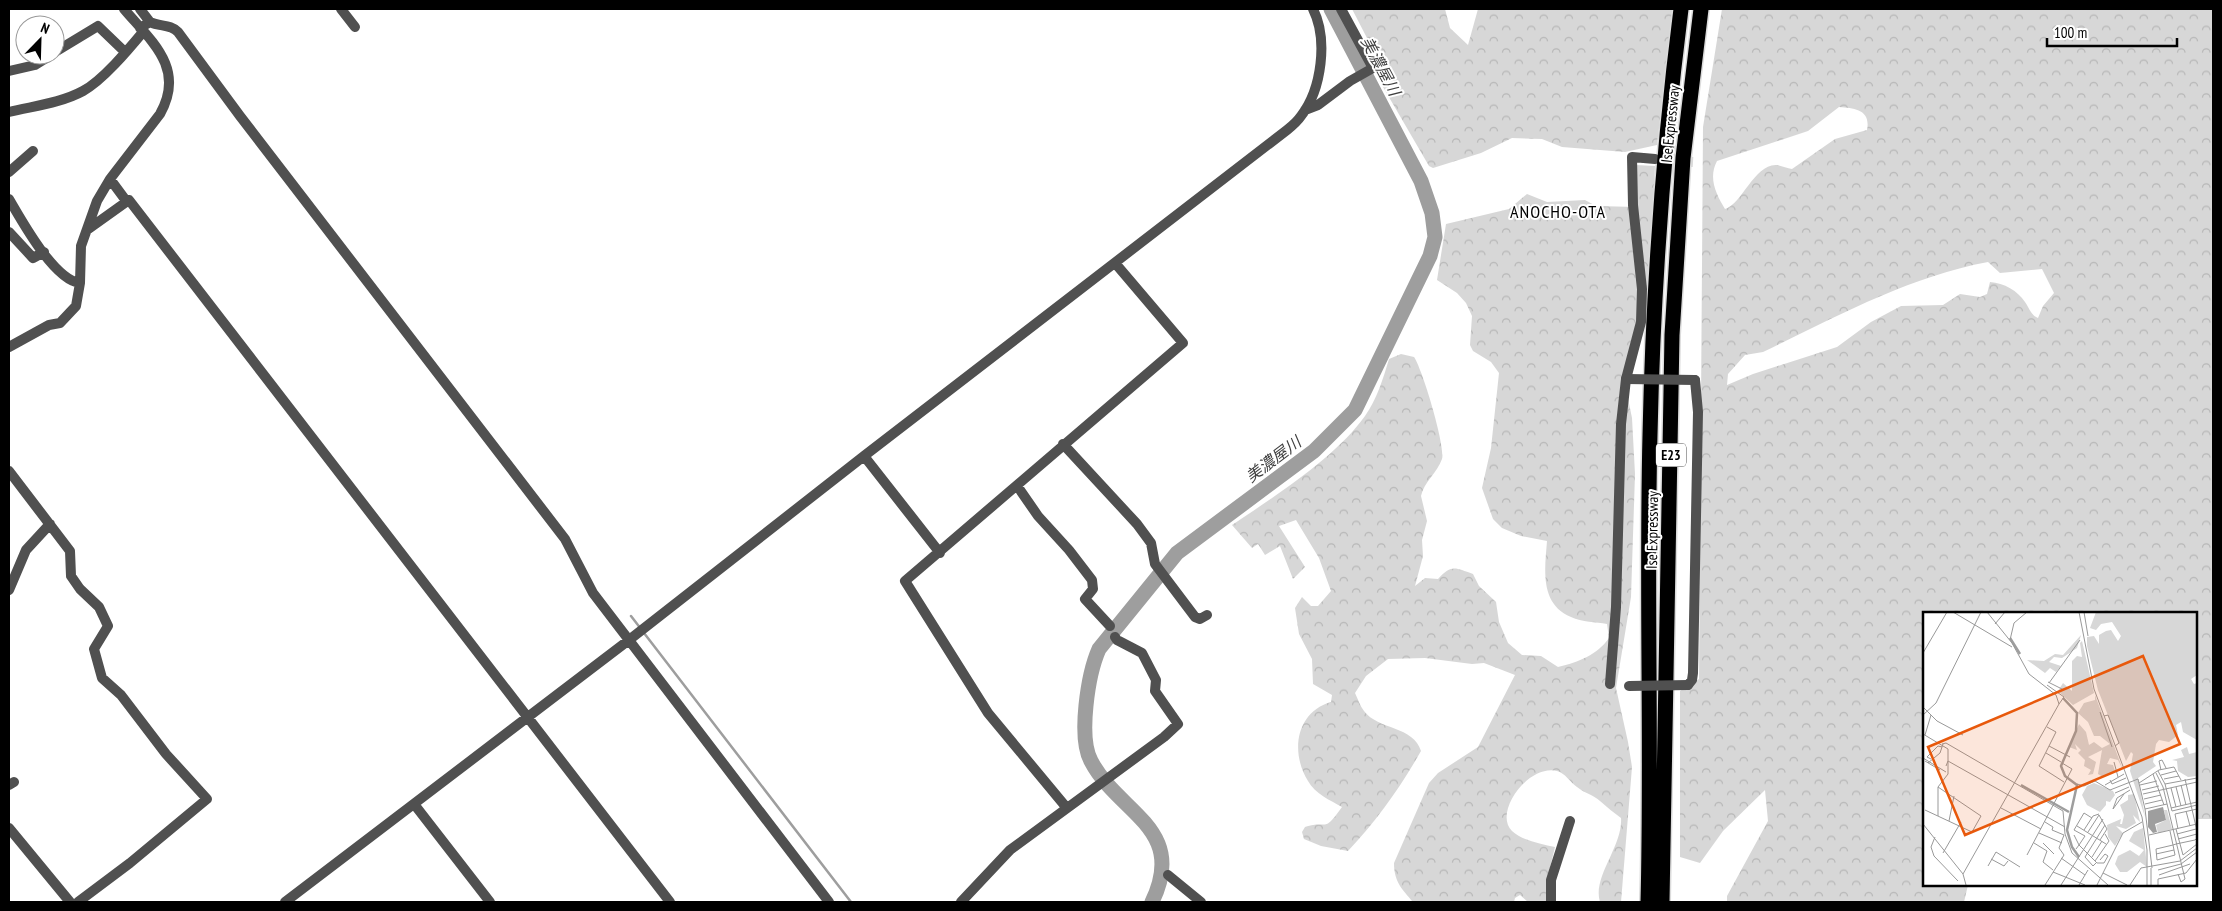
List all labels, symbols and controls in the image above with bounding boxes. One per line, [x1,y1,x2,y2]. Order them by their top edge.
north arrow [15,15,65,65]
scale bar [2047,15,2177,47]
text: N [38,18,52,38]
text: 100 m [2054,23,2087,42]
water label: 美濃屋川 [1357,33,1406,101]
street label: Ise Expressway [1656,84,1684,164]
district label: ANOCHO-OTA [1510,200,1606,223]
water label: 美濃屋川 [1241,431,1306,486]
road number: E23 [1656,444,1686,466]
street label: Ise Expressway [1642,490,1662,569]
inset map [1923,612,2197,886]

